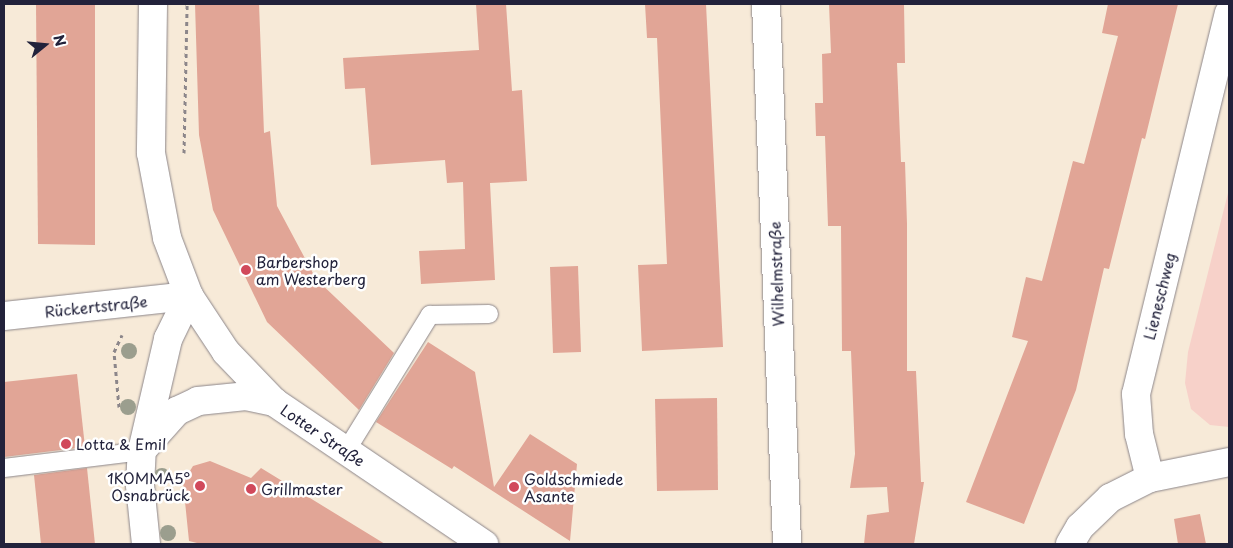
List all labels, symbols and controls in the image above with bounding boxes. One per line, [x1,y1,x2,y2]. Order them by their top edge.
north arrow [20,20,70,70]
text: N [48,32,71,49]
street label: Wilhelmstraße [765,221,787,327]
street label: Lieneschweg [1139,250,1179,342]
place label: Barbershop am Westerberg [256,252,366,287]
marker: Barbershop am Westerberg [240,264,252,276]
street label: Rückertstraße [44,292,148,320]
street label: Lotter Straße [277,400,369,470]
place label: Lotta & Emil [76,435,167,453]
marker: Lotta & Emil [60,438,72,450]
place label: 1KOMMA5° Osnabrück [107,468,190,503]
place label: Goldschmiede Asante [524,469,623,504]
marker: 1KOMMA5° Osnabrück [194,480,206,492]
place label: Grillmaster [261,480,343,498]
marker: Goldschmiede Asante [508,481,520,493]
marker: Grillmaster [245,483,257,495]

